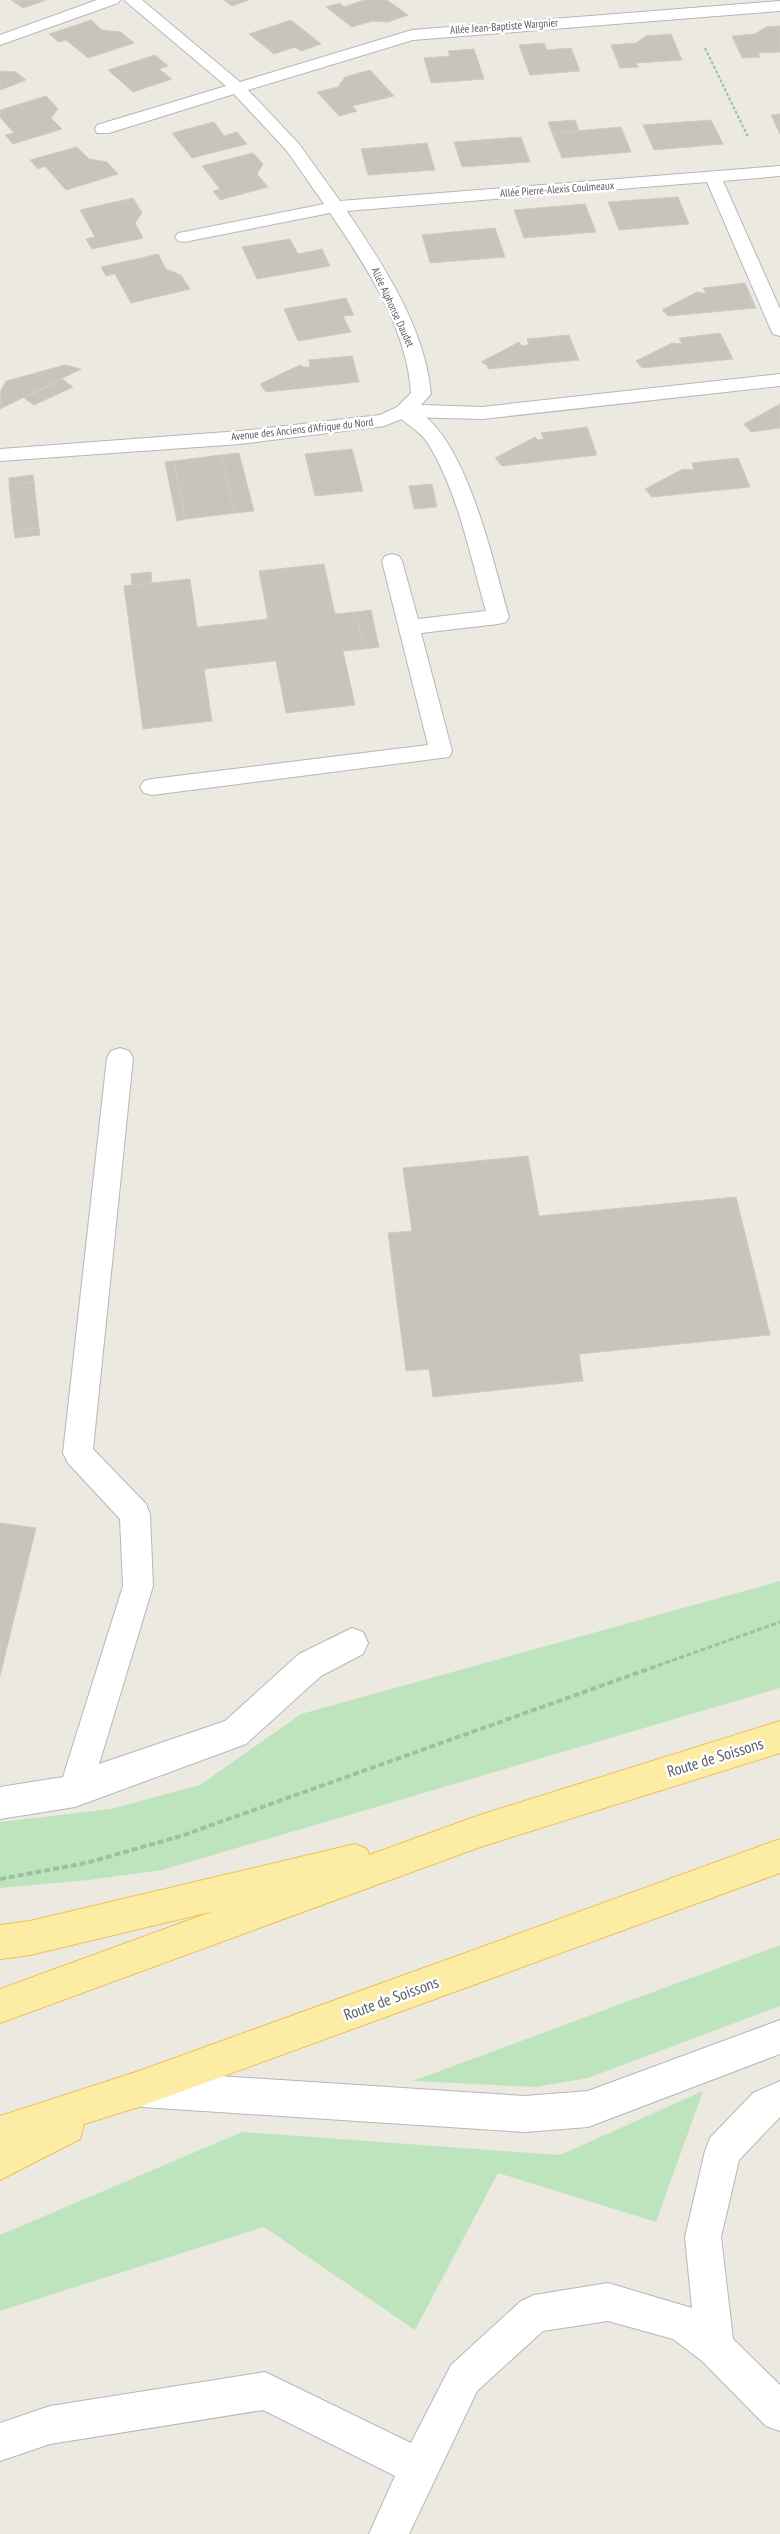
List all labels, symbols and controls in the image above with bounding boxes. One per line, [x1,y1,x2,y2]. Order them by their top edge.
street label: Allée Jean-Baptiste Wargnier [449,15,559,37]
street label: Allée Pierre-Alexis Coulmeaux [499,178,615,200]
street label: Allée Alphonse Daudet [368,265,418,349]
street label: Avenue des Anciens d'Afrique du Nord [230,415,374,443]
street label: Route de Soissons [664,1733,766,1781]
street label: Route de Soissons [341,1972,441,2024]

